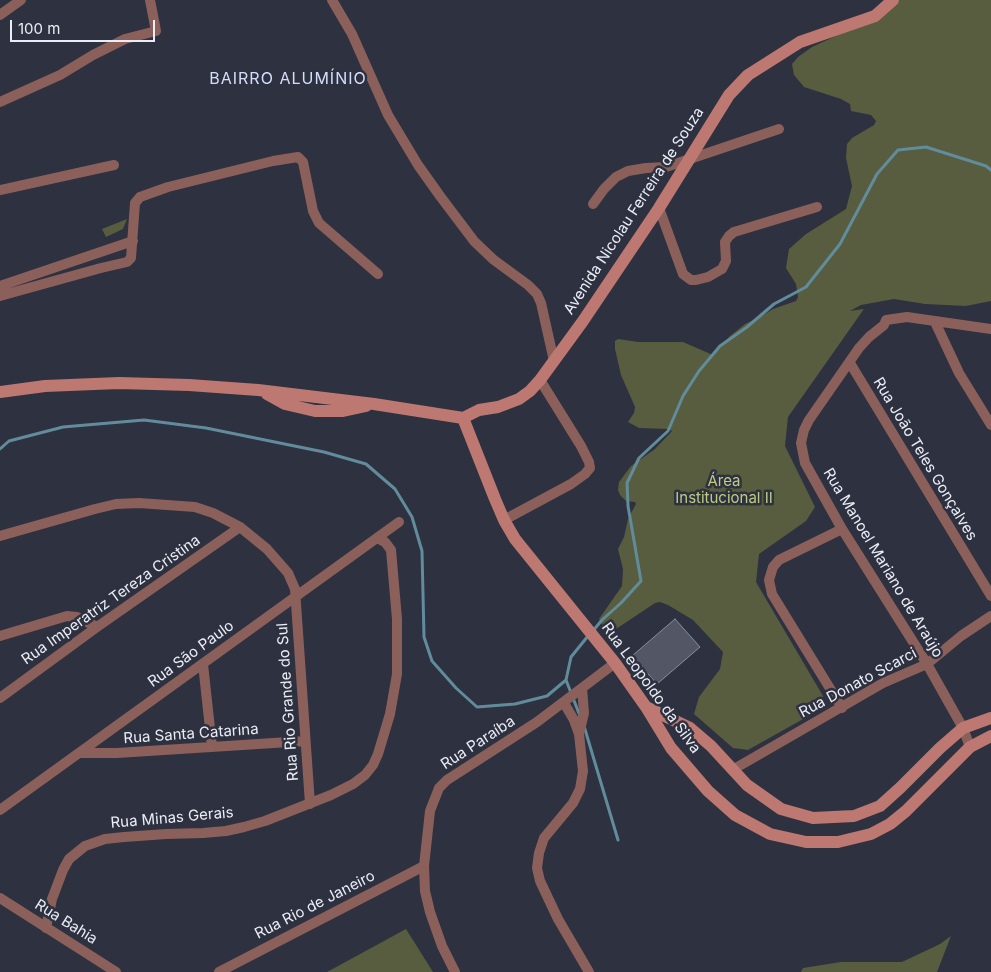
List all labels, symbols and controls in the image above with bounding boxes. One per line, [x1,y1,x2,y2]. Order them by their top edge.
scale bar [12,10,158,42]
text: 100 m [18,19,60,38]
district label: BAIRRO ALUMÍNIO [207,69,369,89]
street label: Avenida Nicolau Ferreira de Souza [560,104,708,318]
street label: Rua João Teles Gonçalves [869,374,981,544]
street label: Rua Manoel Mariano de Araújo [819,465,947,661]
park label: Área Institucional II [675,472,773,507]
street label: Rua Imperatriz Tereza Cristina [18,531,204,669]
street label: Rua São Paulo [144,617,238,691]
street label: Rua Leopoldo da Silva [598,619,704,757]
street label: Rua Rio Grande do Sul [273,622,303,782]
street label: Rua Donato Scarci [796,644,920,722]
street label: Rua Paraíba [438,712,518,774]
street label: Rua Santa Catarina [123,720,259,748]
street label: Rua Minas Gerais [110,804,234,832]
street label: Rua Rio de Janeiro [252,867,378,943]
street label: Rua Bahia [31,896,101,948]

